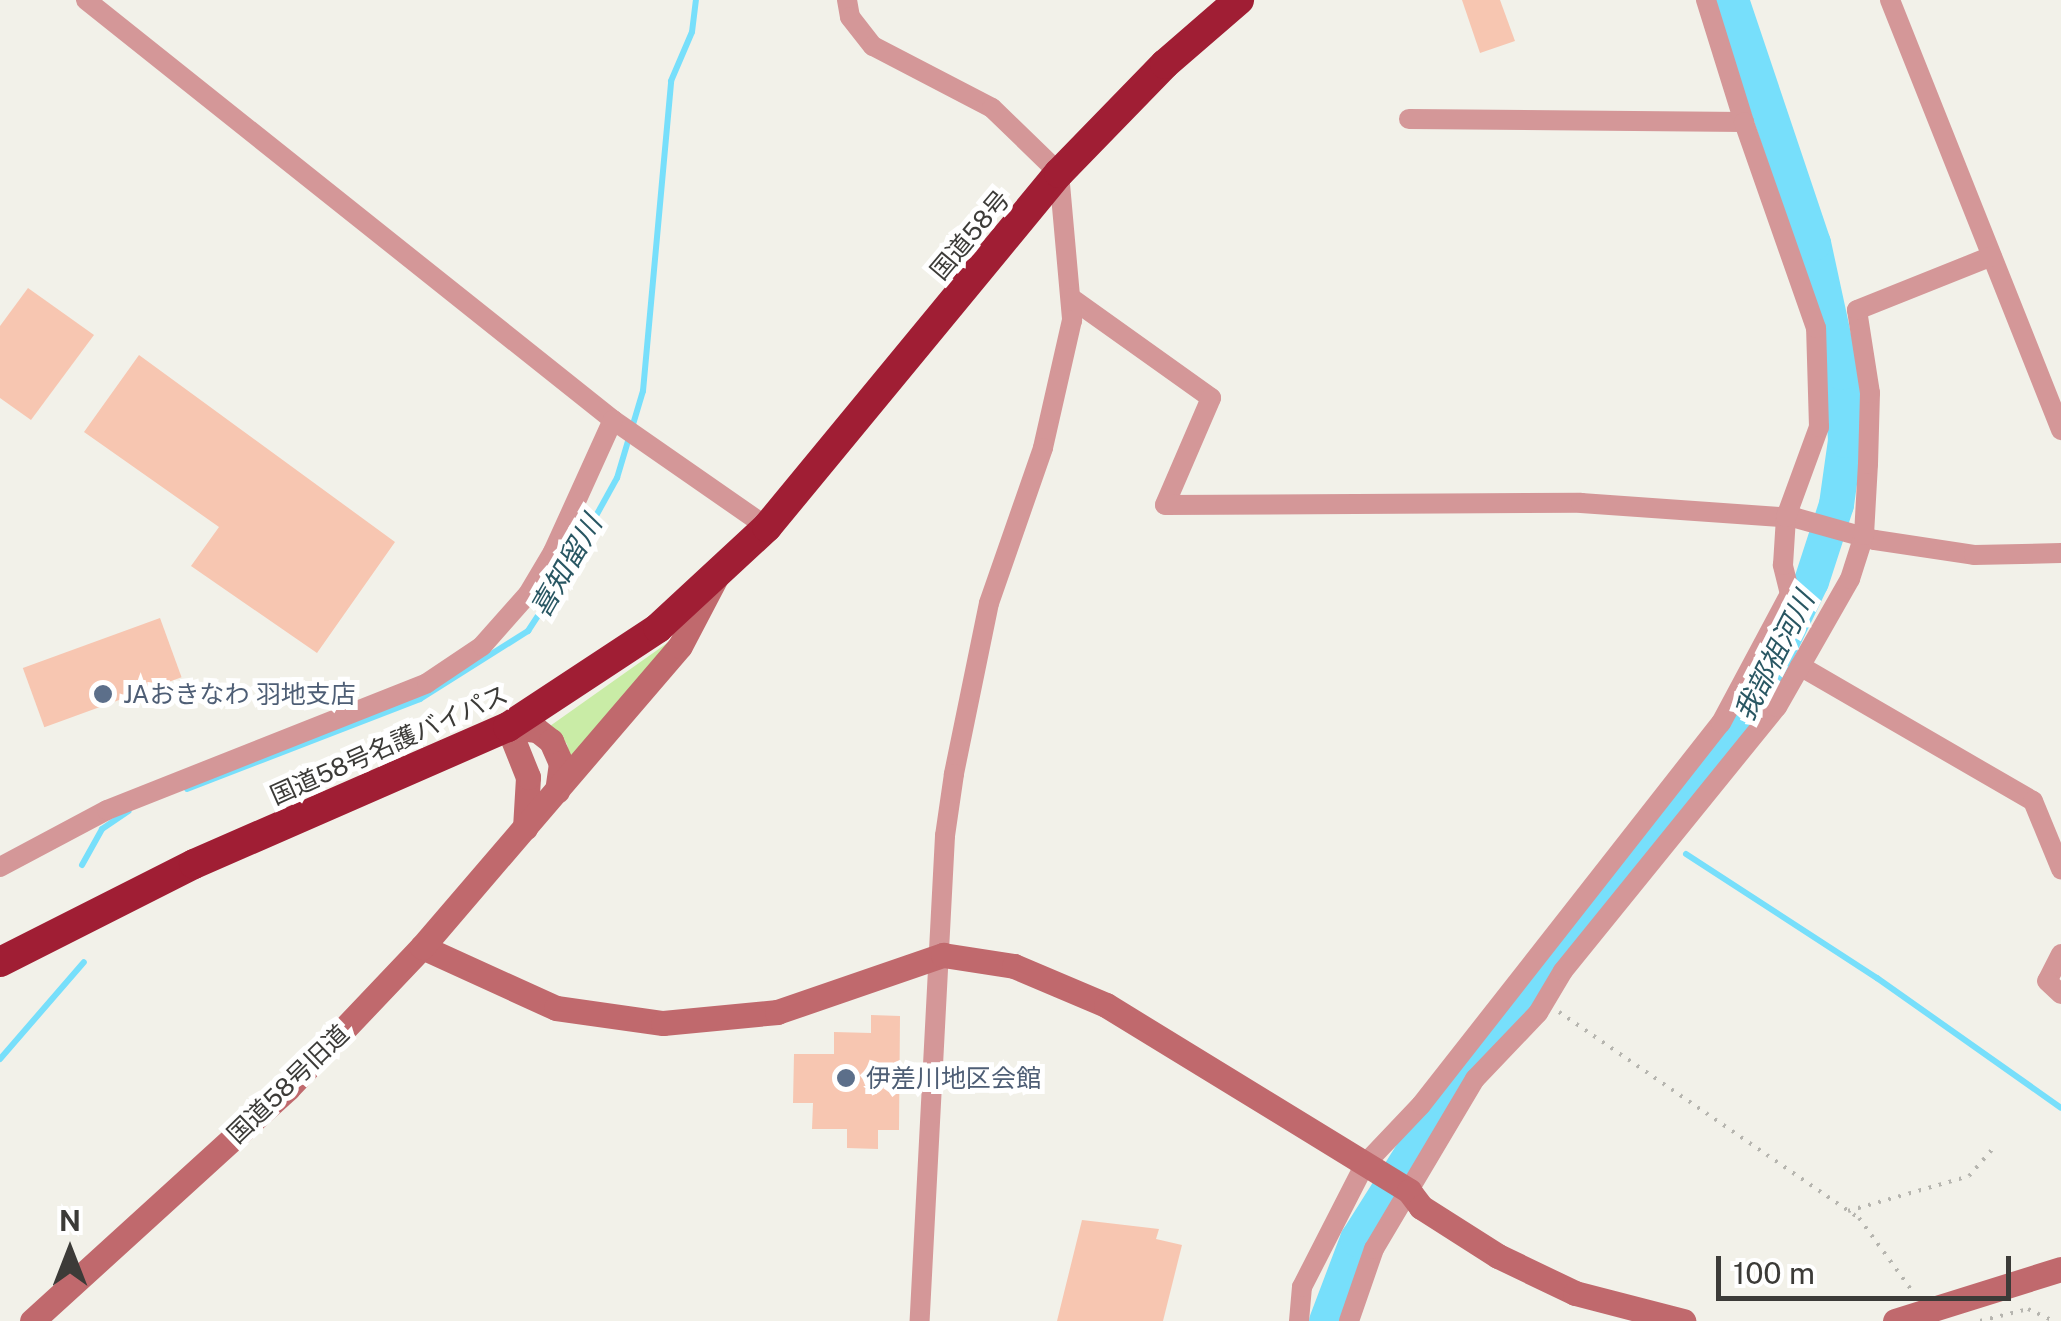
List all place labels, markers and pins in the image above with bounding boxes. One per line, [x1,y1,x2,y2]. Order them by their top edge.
place label: JAおきなわ 羽地支店 [123,679,356,709]
marker: JAおきなわ 羽地支店 [92,683,114,705]
place label: 伊差川地区会館 [866,1063,1041,1093]
marker: 伊差川地区会館 [835,1067,857,1089]

